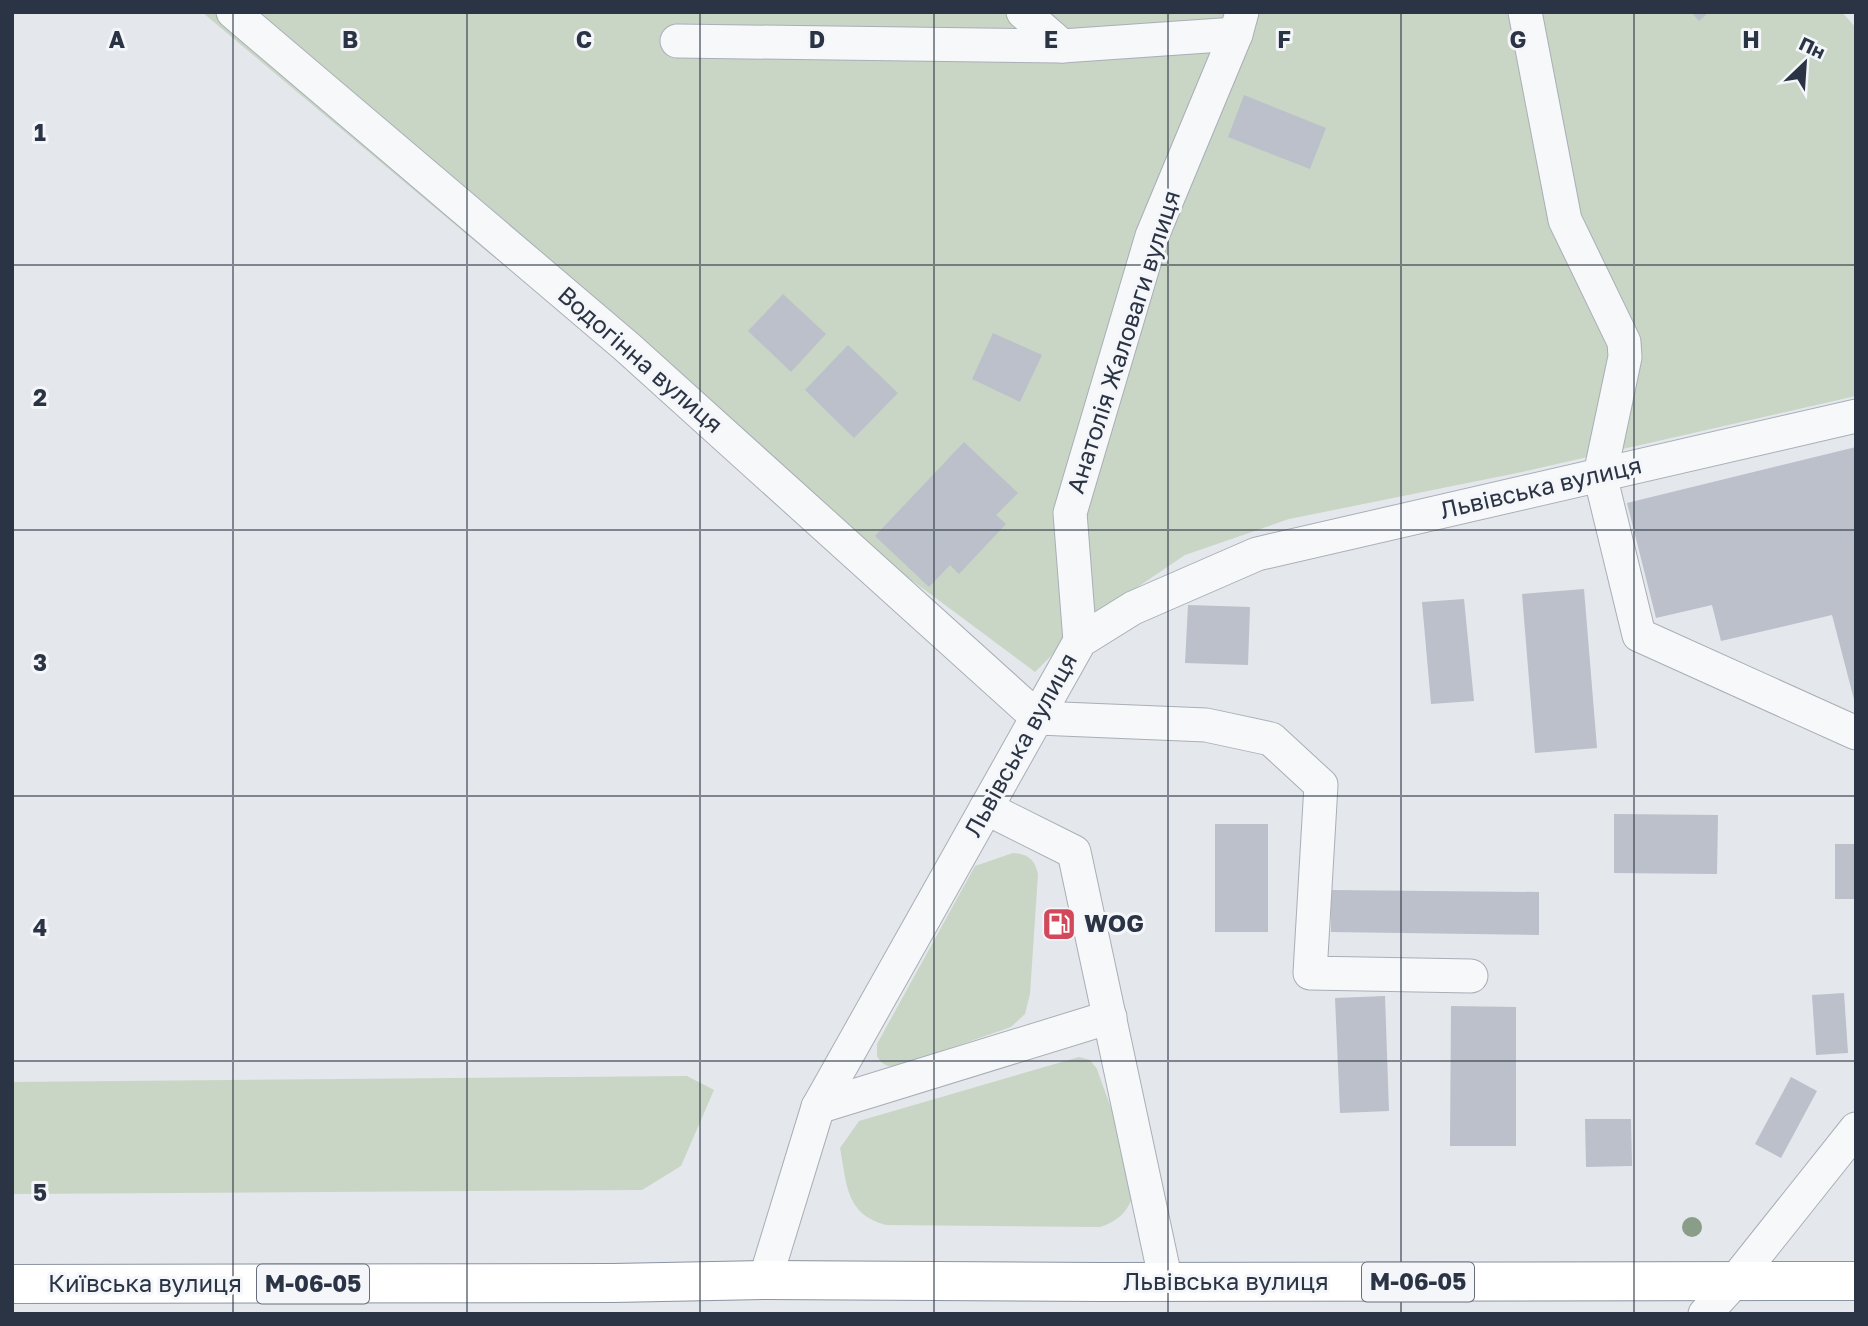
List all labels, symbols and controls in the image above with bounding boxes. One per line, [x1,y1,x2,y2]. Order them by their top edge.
text: A [109,25,126,53]
text: B [342,25,358,53]
text: C [576,25,592,53]
text: D [809,25,825,53]
text: E [1044,25,1058,53]
text: F [1277,25,1291,53]
text: G [1510,25,1526,53]
text: H [1742,25,1760,53]
north arrow [1770,28,1840,98]
text: Пн [1796,31,1829,63]
text: 1 [34,118,46,146]
street label: Анатолія Жаловаги вулиця [1060,186,1185,497]
street label: Водогінна вулиця [553,279,729,438]
text: 2 [33,383,47,411]
street label: Львівська вулиця [1437,449,1644,524]
street label: Львівська вулиця [957,647,1082,841]
text: 3 [33,648,47,676]
fuel station icon: WOG [1040,905,1078,943]
place label: WOG [1084,908,1144,937]
text: 4 [33,913,47,941]
text: 5 [33,1178,47,1206]
road number: М-06-05 [1362,1262,1474,1302]
road number: М-06-05 [257,1264,369,1303]
street label: Львівська вулиця [1123,1266,1329,1295]
street label: Київська вулиця [48,1268,242,1297]

